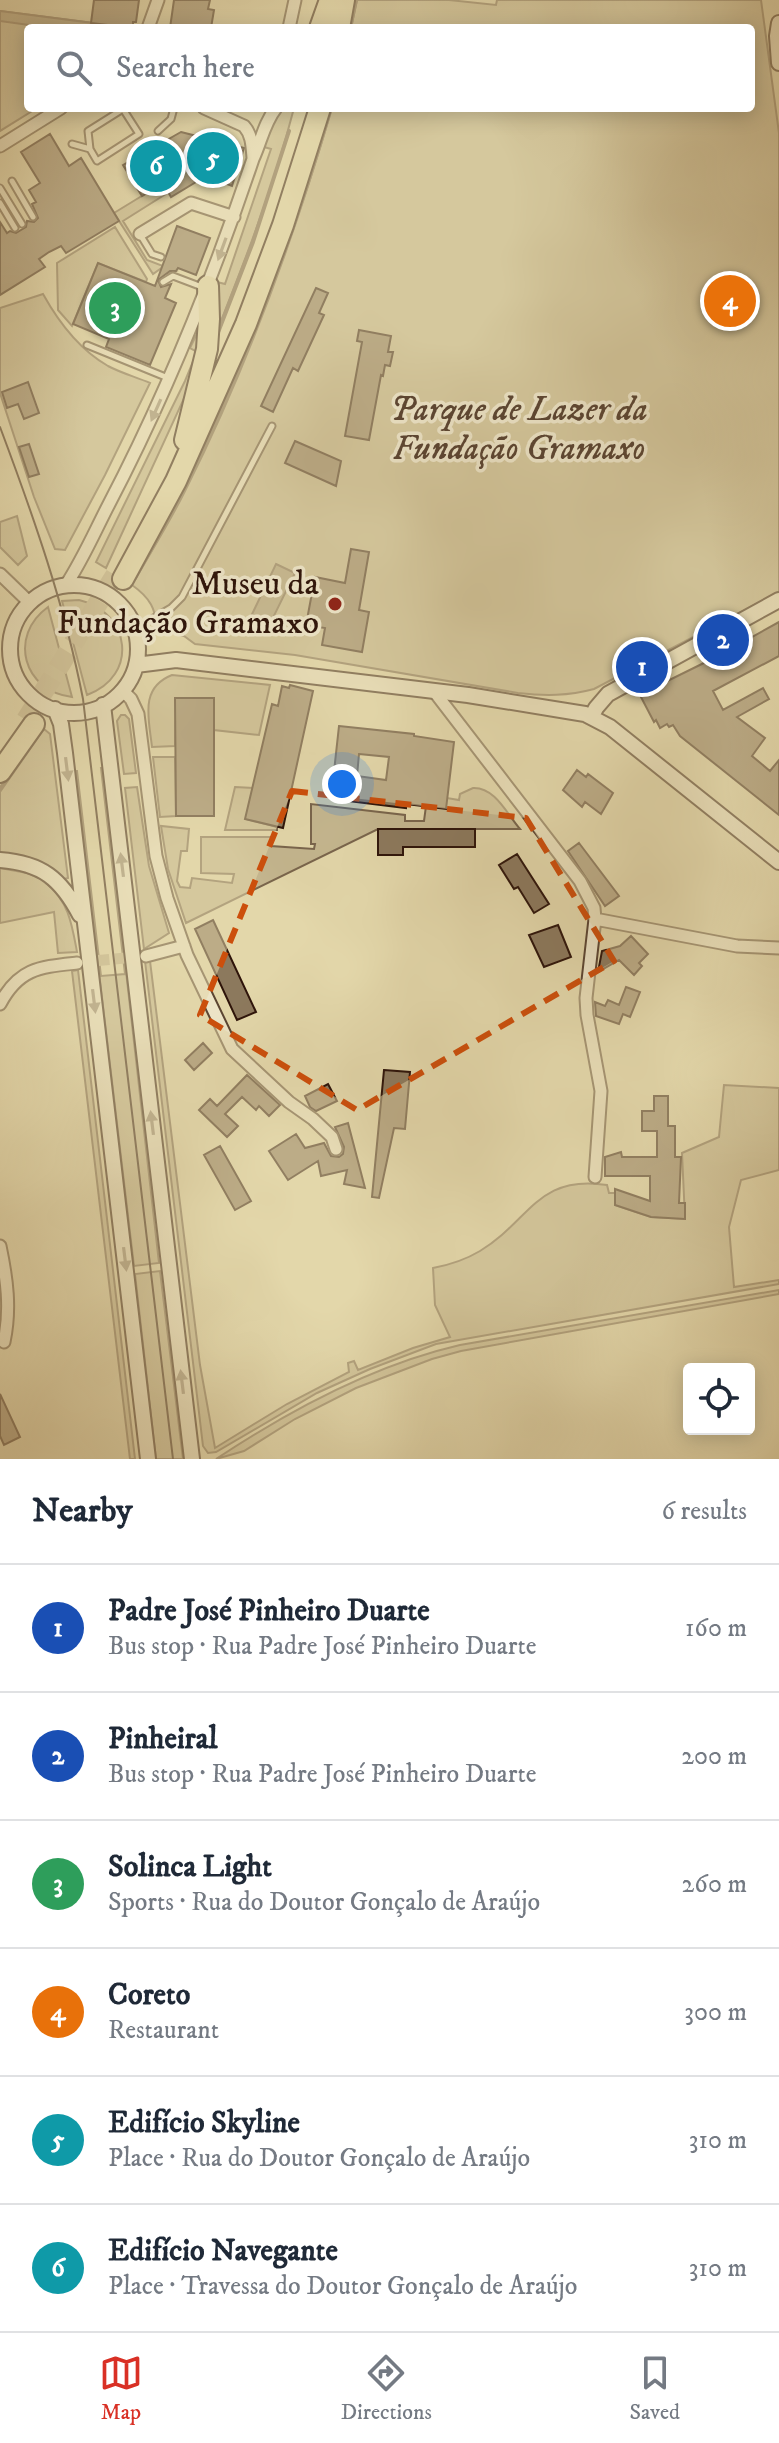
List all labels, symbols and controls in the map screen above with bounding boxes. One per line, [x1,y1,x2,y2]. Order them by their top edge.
search box [24,24,755,112]
icon: search [52,46,96,90]
text: Search here [116,50,255,87]
pin: 5 [187,128,239,188]
pin: 6 [130,136,182,196]
one-way arrow [215,237,228,261]
pin: 4 [704,271,756,331]
pin: 3 [89,278,141,338]
park label: Parque de Lazer da Fundação Gramaxo [390,389,648,470]
one-way arrow [149,398,163,422]
place label: Museu da Fundação Gramaxo [57,563,320,644]
marker: Museu da Fundação Gramaxo [326,595,344,613]
pin: 2 [697,610,749,670]
pin: 1 [616,637,668,697]
one-way arrow [61,757,74,782]
your location [322,764,362,804]
one-way arrow [115,852,128,877]
one-way arrow [88,989,101,1014]
one-way arrow [145,1110,158,1135]
one-way arrow [118,1247,131,1272]
map controls [683,1363,755,1435]
button: locate [683,1363,755,1435]
one-way arrow [176,1369,189,1394]
text: Nearby [32,1490,133,1532]
text: 6 results [661,1495,747,1528]
text: Padre José Pinheiro Duarte [108,1593,430,1630]
text: 1 [53,1612,63,1645]
text: 160 m [685,1612,747,1645]
text: Bus stop · Rua Padre José Pinheiro Duarte [108,1630,537,1663]
text: Pinheiral [108,1721,218,1758]
text: 2 [52,1740,64,1773]
text: 200 m [681,1740,747,1773]
text: Bus stop · Rua Padre José Pinheiro Duarte [108,1758,537,1791]
text: Solinca Light [108,1849,272,1886]
text: 3 [53,1868,63,1901]
text: 260 m [682,1868,747,1901]
text: Sports · Rua do Doutor Gonçalo de Araújo [108,1886,540,1919]
text: Coreto [108,1977,190,2014]
text: 4 [51,1996,65,2029]
text: 300 m [684,1996,747,2029]
text: Restaurant [108,2014,219,2047]
text: Edifício Skyline [108,2105,300,2142]
text: 5 [52,2124,64,2157]
text: 310 m [689,2124,747,2157]
text: Place · Rua do Doutor Gonçalo de Araújo [108,2142,530,2175]
text: Edifício Navegante [108,2233,338,2270]
text: 6 [51,2252,65,2285]
text: 310 m [689,2252,747,2285]
text: Place · Travessa do Doutor Gonçalo de Araújo [108,2270,577,2303]
tab: Map [99,2351,143,2426]
tab: Directions [341,2351,432,2426]
tab: Saved [630,2351,680,2426]

